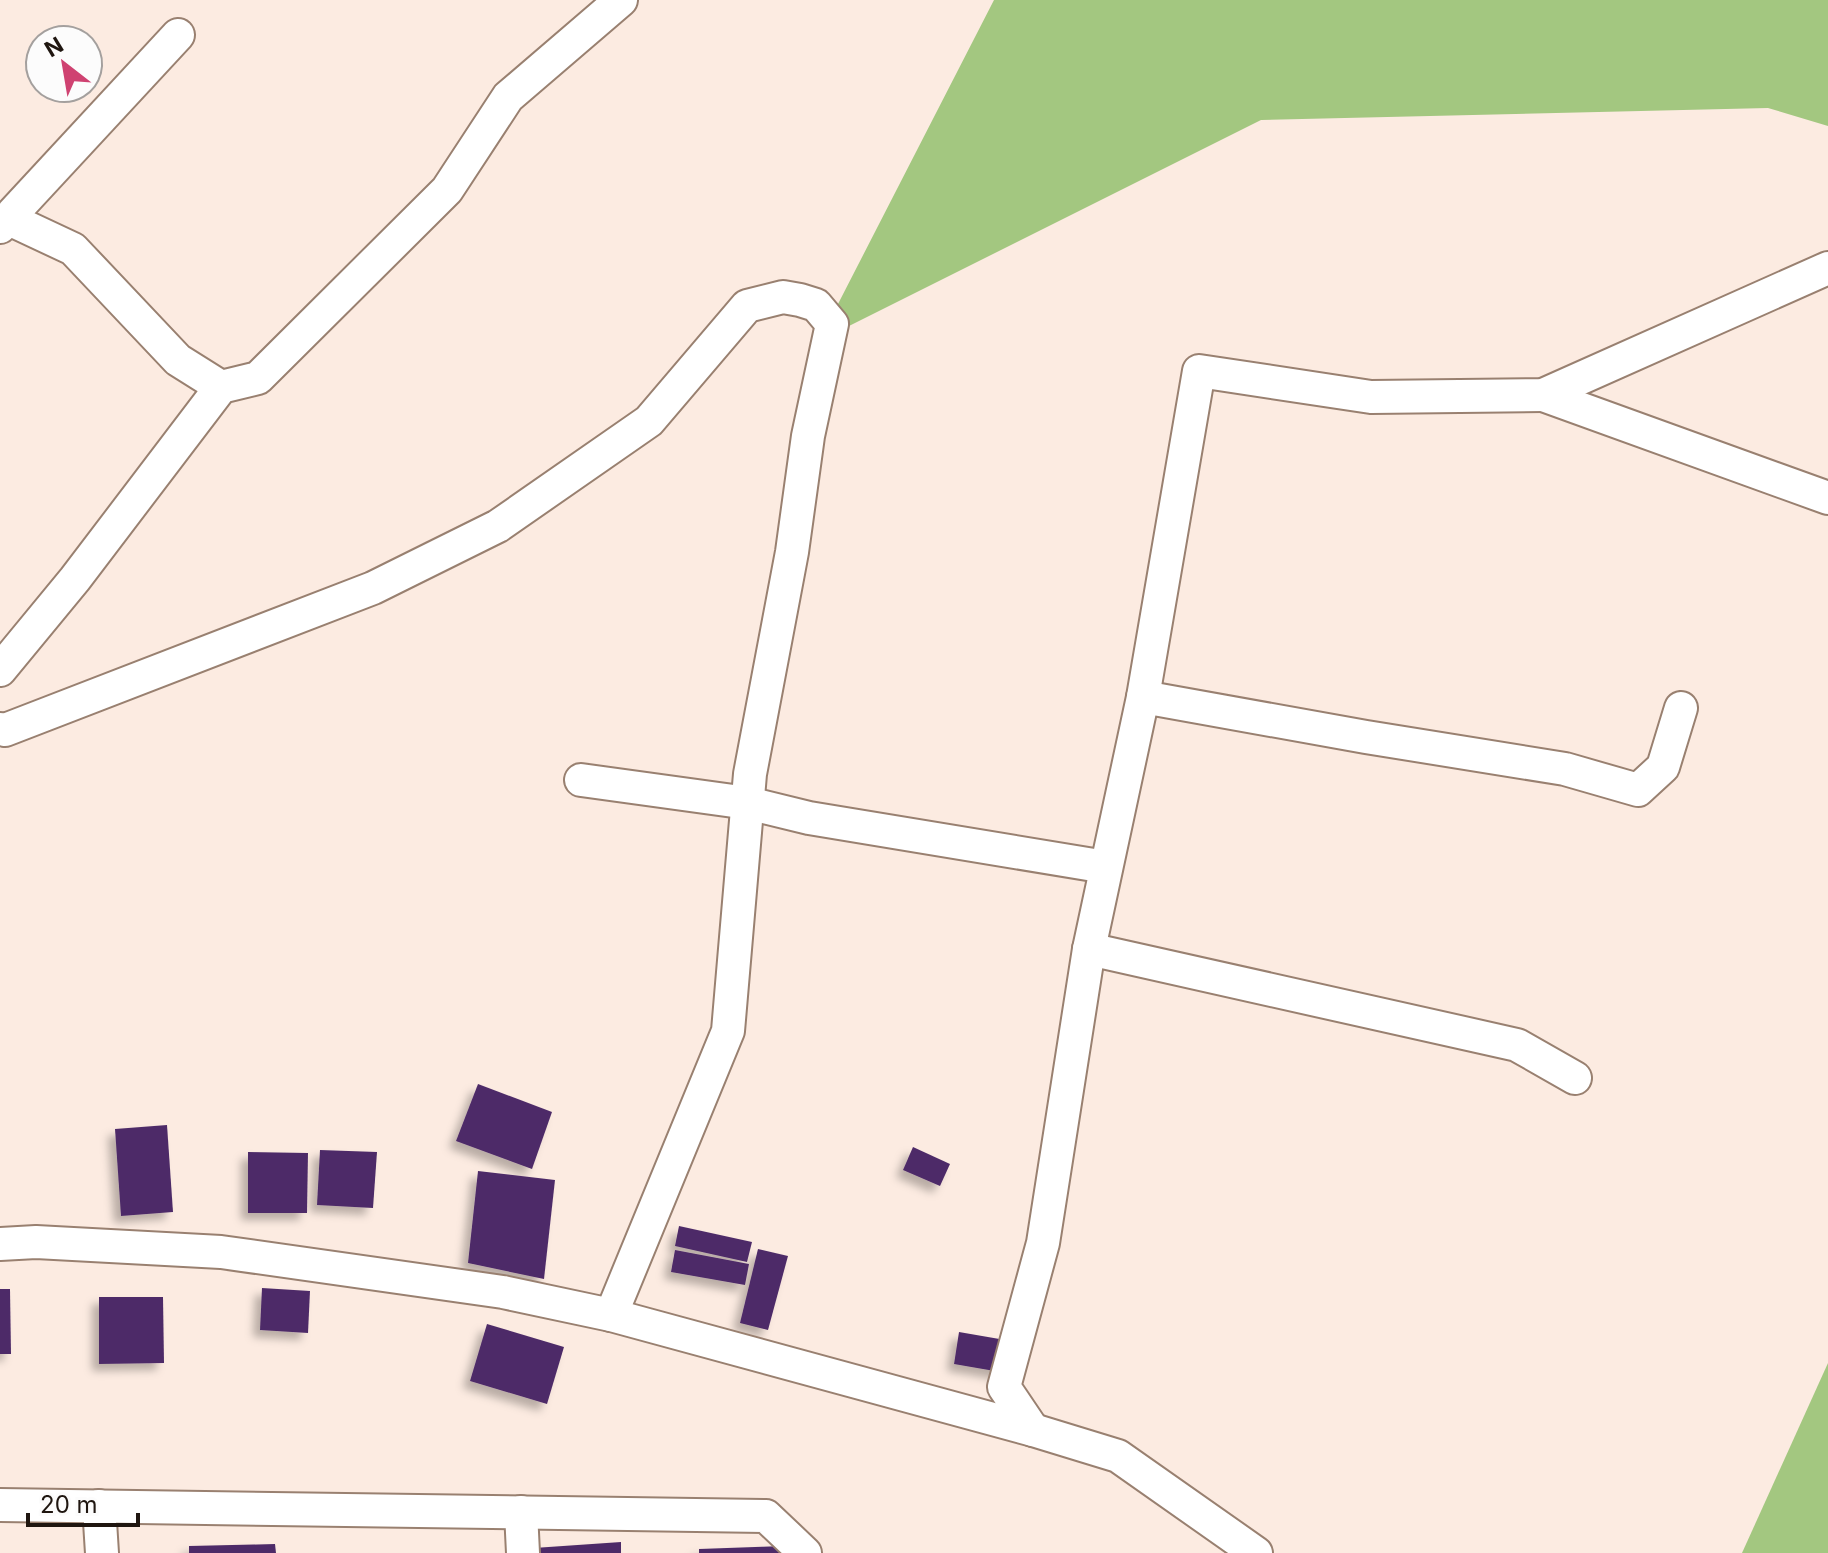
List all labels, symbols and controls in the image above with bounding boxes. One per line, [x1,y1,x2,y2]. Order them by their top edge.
north arrow [24,24,104,104]
text: N [40,31,68,62]
scale bar [28,1477,138,1527]
text: 20 m [40,1490,98,1519]

